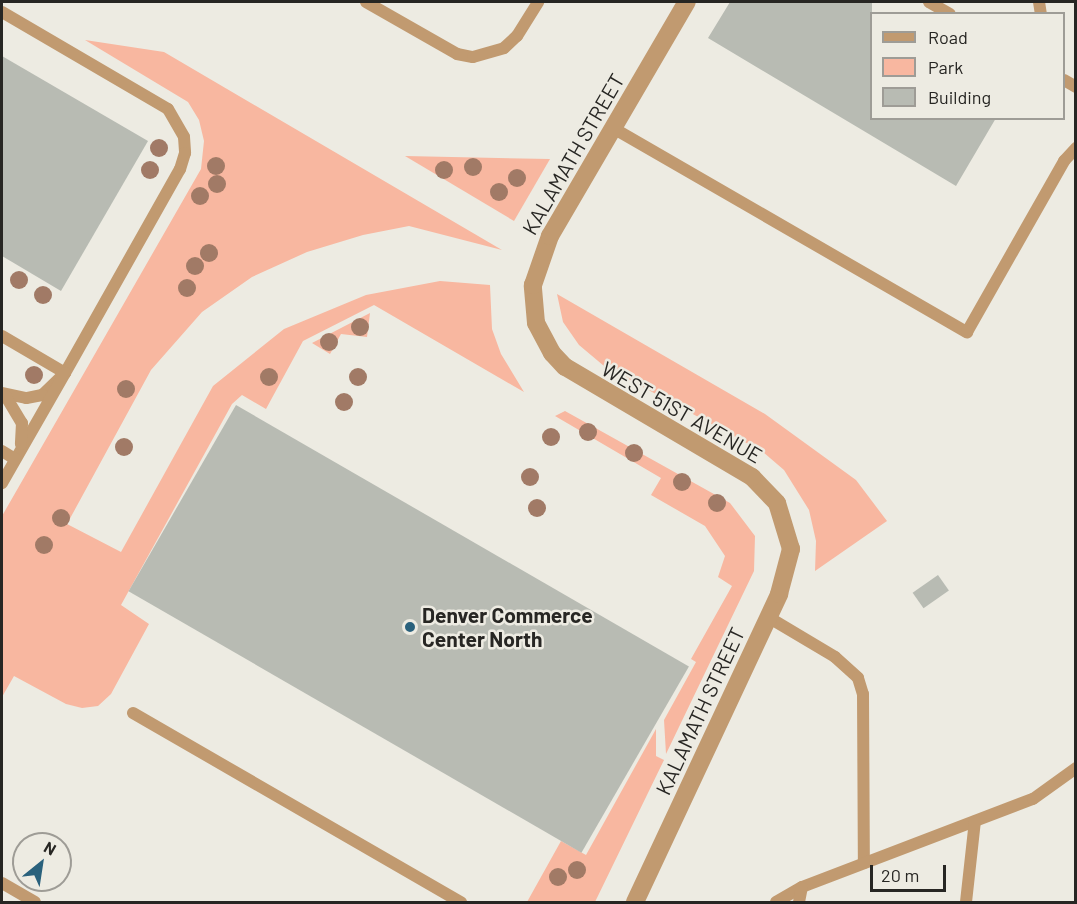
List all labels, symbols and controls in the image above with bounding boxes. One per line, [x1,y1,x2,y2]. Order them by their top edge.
legend [870,12,1065,120]
text: Road [928,26,968,48]
text: Park [928,56,963,78]
street label: KALAMATH STREET [517,69,629,239]
text: Building [928,86,991,108]
street label: WEST 51ST AVENUE [597,356,767,468]
place label: Denver Commerce Center North [422,602,593,652]
marker: Denver Commerce Center North [403,620,417,634]
street label: KALAMATH STREET [650,623,750,799]
north arrow [12,832,72,892]
text: N [41,837,60,859]
scale bar [873,853,950,891]
text: 20 m [881,864,919,886]

